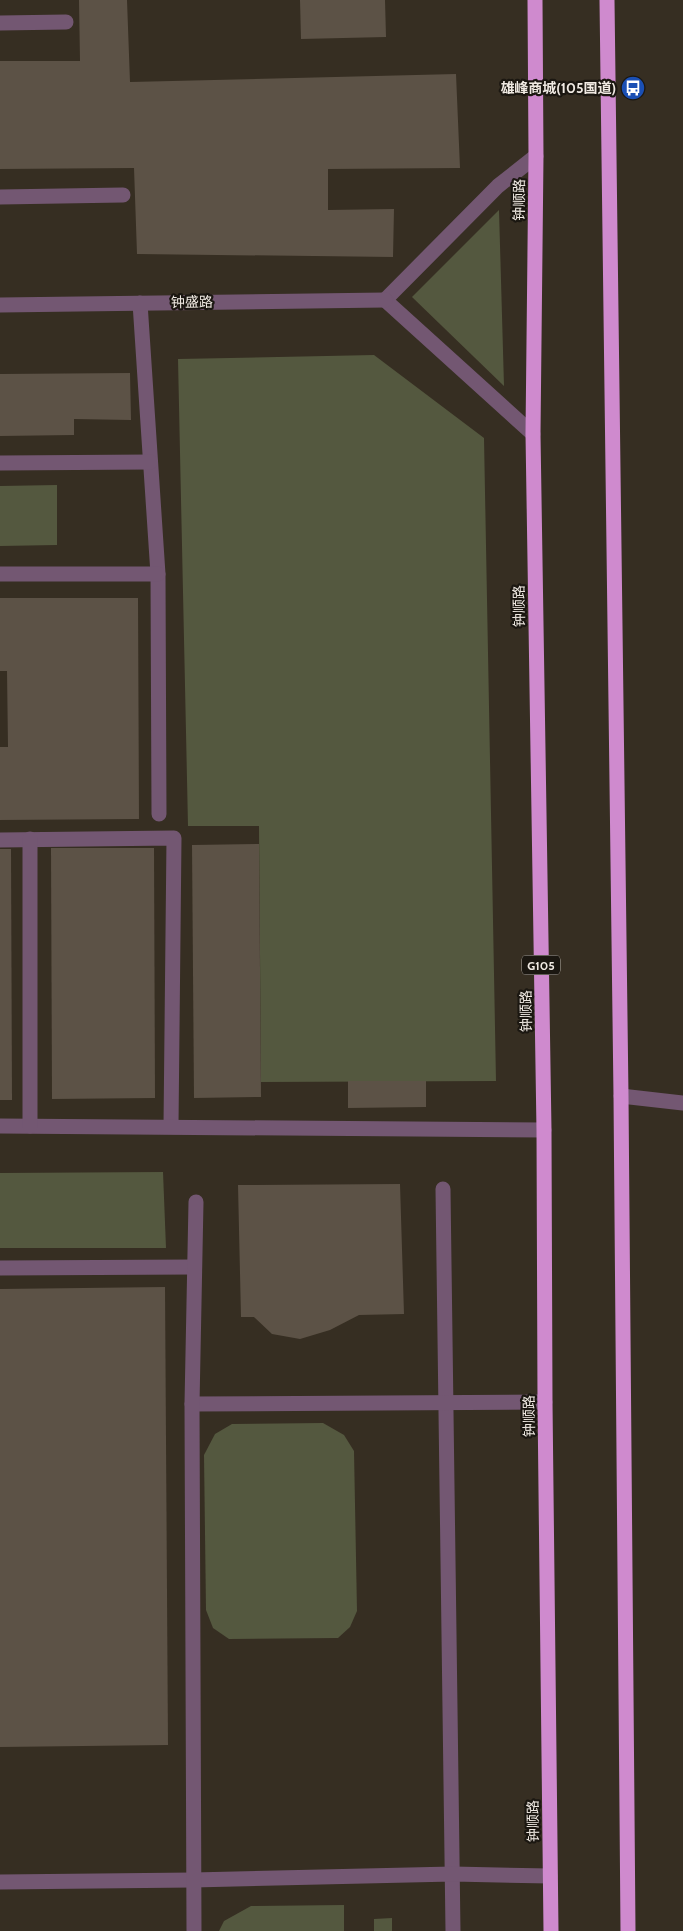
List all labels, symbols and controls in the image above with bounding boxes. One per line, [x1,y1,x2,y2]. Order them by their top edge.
bus stop icon: 雄峰商城(105国道) [620,75,646,101]
place label: 雄峰商城(105国道) [500,79,616,97]
street label: 钟顺路 [510,179,528,221]
street label: 钟盛路 [171,293,213,311]
street label: 钟顺路 [510,585,528,627]
road number: G105 [522,956,560,974]
street label: 钟顺路 [517,990,535,1032]
street label: 钟顺路 [520,1395,538,1437]
street label: 钟顺路 [524,1800,542,1842]

